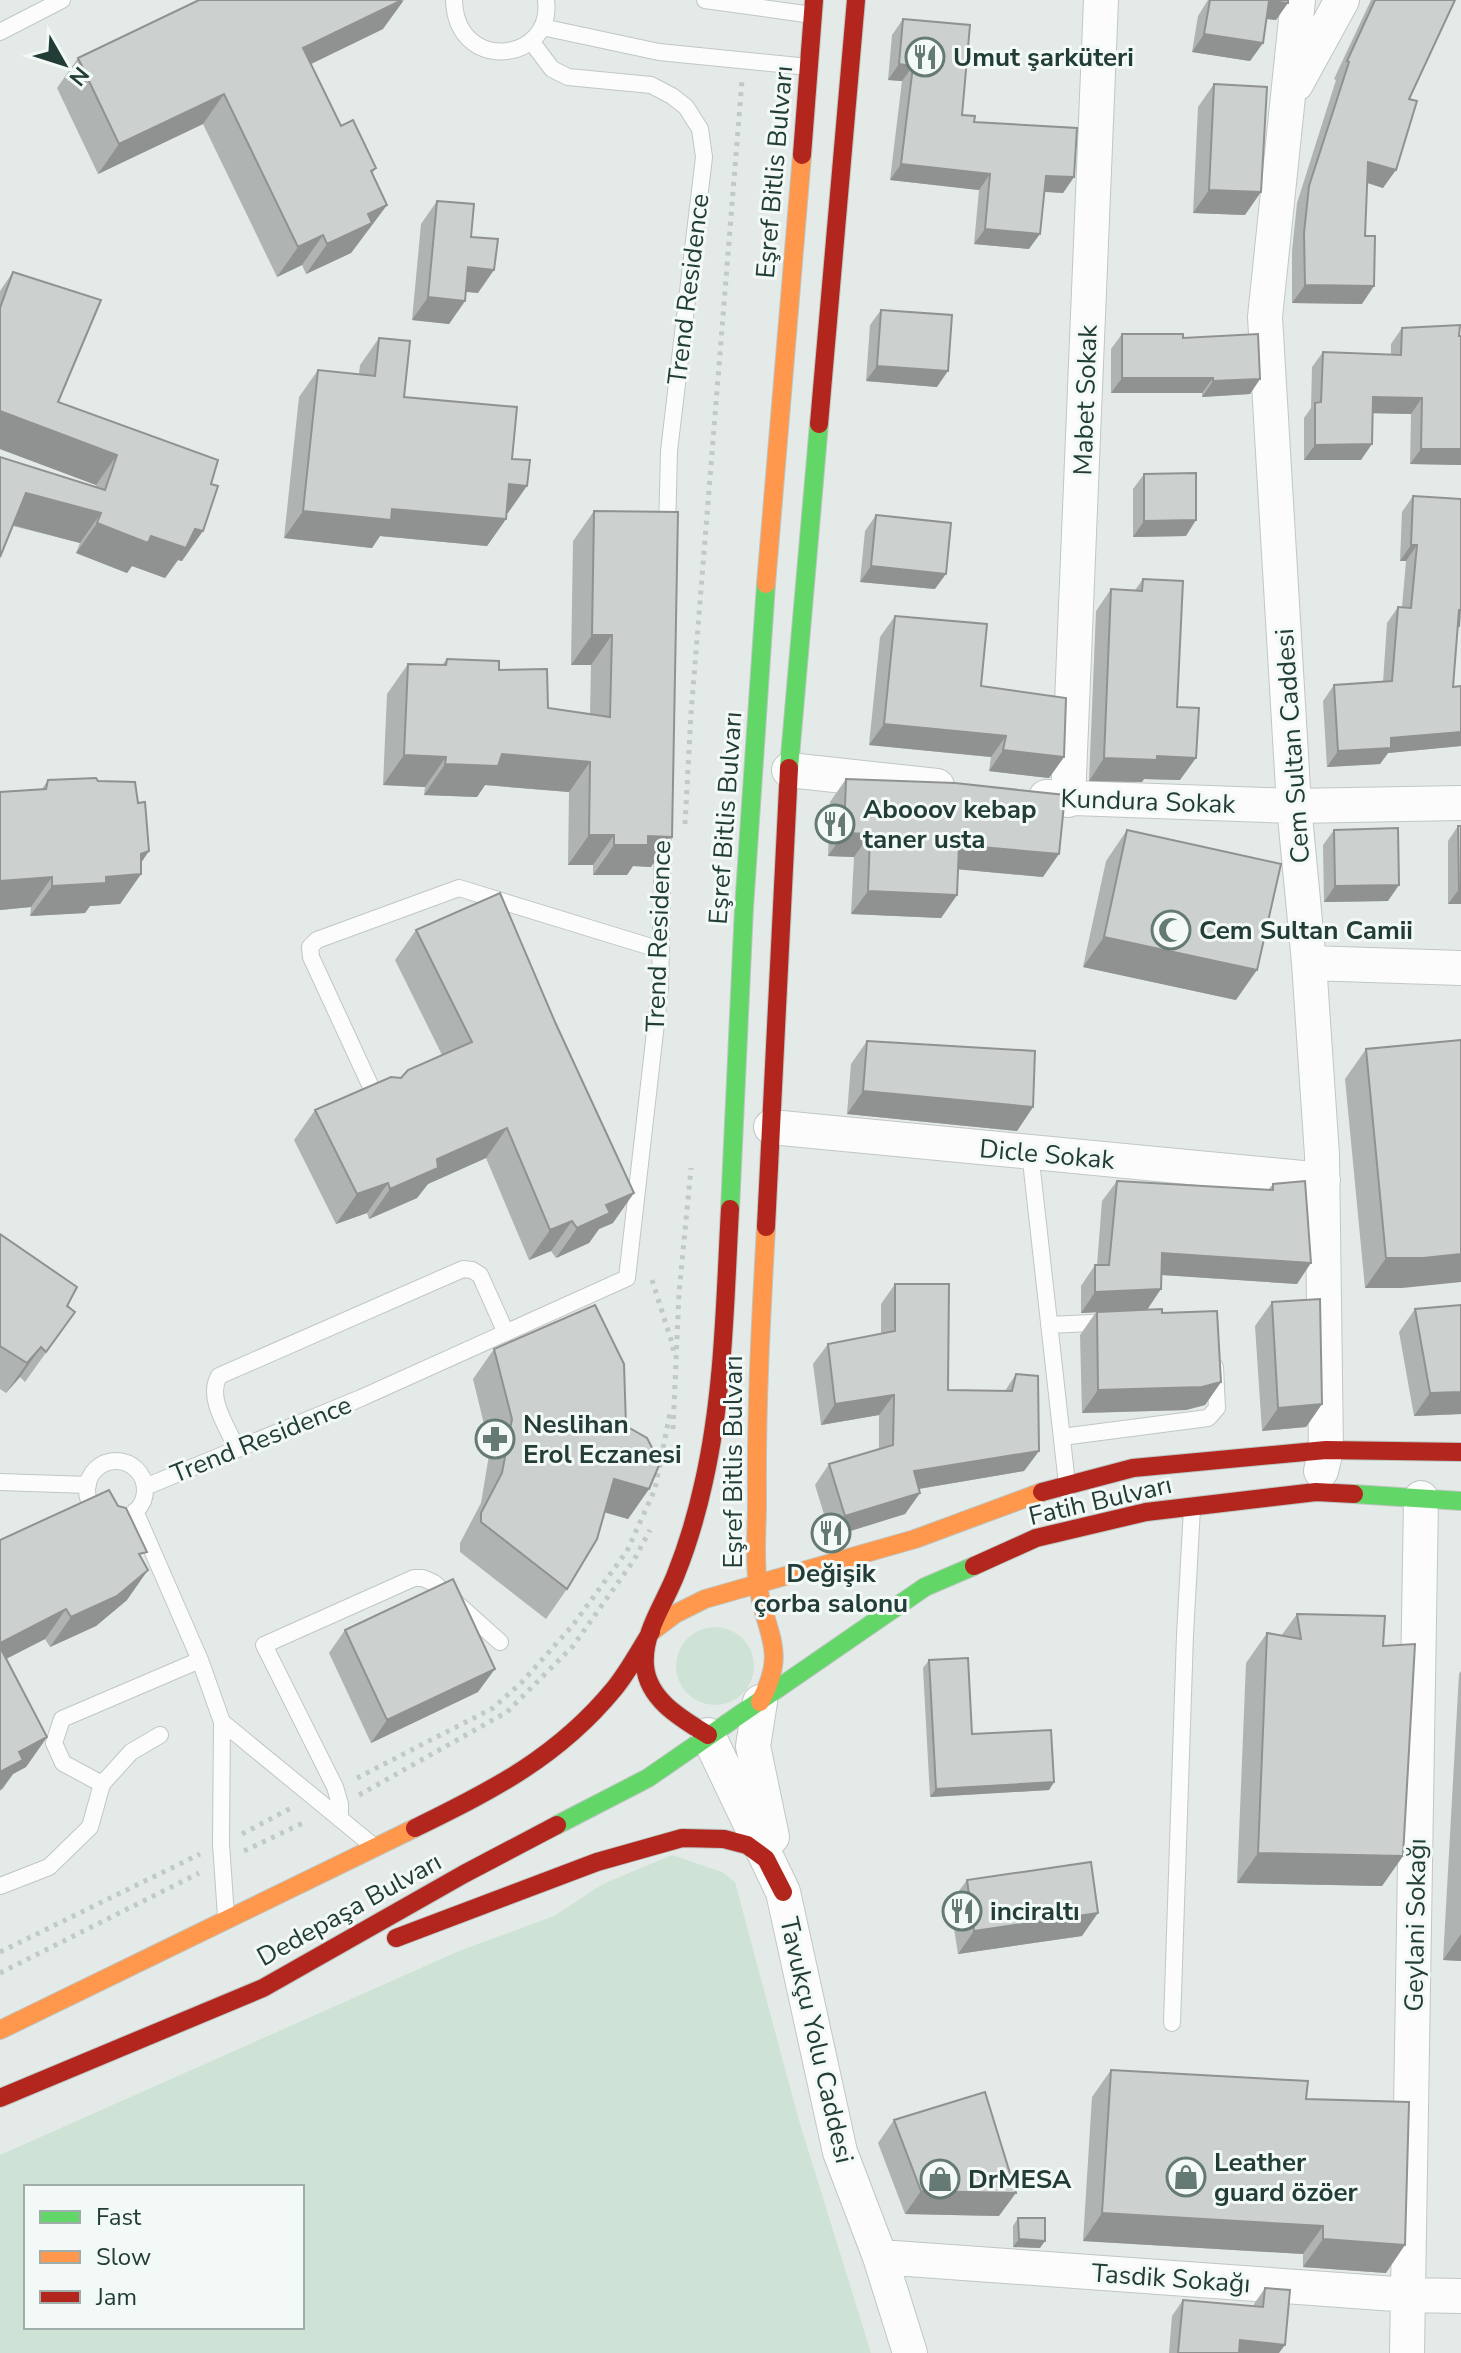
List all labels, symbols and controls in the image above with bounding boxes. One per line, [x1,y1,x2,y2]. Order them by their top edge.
north arrow [24,24,104,104]
restaurant icon: Umut şarküteri [904,36,946,78]
place label: Umut şarküteri [953,40,1134,75]
text: N [62,60,96,92]
street label: Eşref Bitlis Bulvarı [748,64,801,280]
street label: Trend Residence [659,192,718,387]
street label: Mabet Sokak [1065,323,1106,476]
street label: Cem Sultan Caddesi [1267,627,1318,865]
street label: Eşref Bitlis Bulvarı [701,710,750,926]
street label: Kundura Sokak [1060,781,1237,822]
place label: Abooov kebap taner usta [863,792,1037,857]
restaurant icon: Abooov kebap taner usta [814,803,856,845]
street label: Trend Residence [638,839,679,1033]
mosque icon: Cem Sultan Camii [1150,909,1192,951]
place label: Cem Sultan Camii [1199,913,1413,948]
street label: Dicle Sokak [978,1131,1117,1178]
street label: Eşref Bitlis Bulvarı [716,1355,751,1569]
street label: Trend Residence [166,1387,357,1492]
place label: Neslihan Erol Eczanesi [523,1407,682,1472]
pharmacy icon: Neslihan Erol Eczanesi [474,1418,516,1460]
street label: Fatih Bulvarı [1025,1467,1175,1534]
restaurant icon: Değişik çorba salonu [810,1512,852,1554]
place label: Değişik çorba salonu [754,1556,908,1621]
street label: Geylani Sokağı [1396,1838,1435,2012]
street label: Dedepaşa Bulvarı [251,1844,448,1975]
restaurant icon: inciraltı [941,1890,983,1932]
place label: inciraltı [990,1894,1080,1929]
street label: Tavukçu Yolu Caddesi [771,1914,862,2167]
place label: Leather guard özöer [1214,2145,1358,2210]
shop icon: Leather guard özöer [1165,2156,1207,2198]
shop icon: DrMESA [919,2158,961,2200]
place label: DrMESA [968,2162,1072,2197]
legend [24,2185,304,2329]
text: Fast [96,2201,142,2233]
text: Slow [96,2241,151,2273]
street label: Tasdik Sokağı [1090,2255,1252,2302]
text: Jam [95,2281,137,2313]

